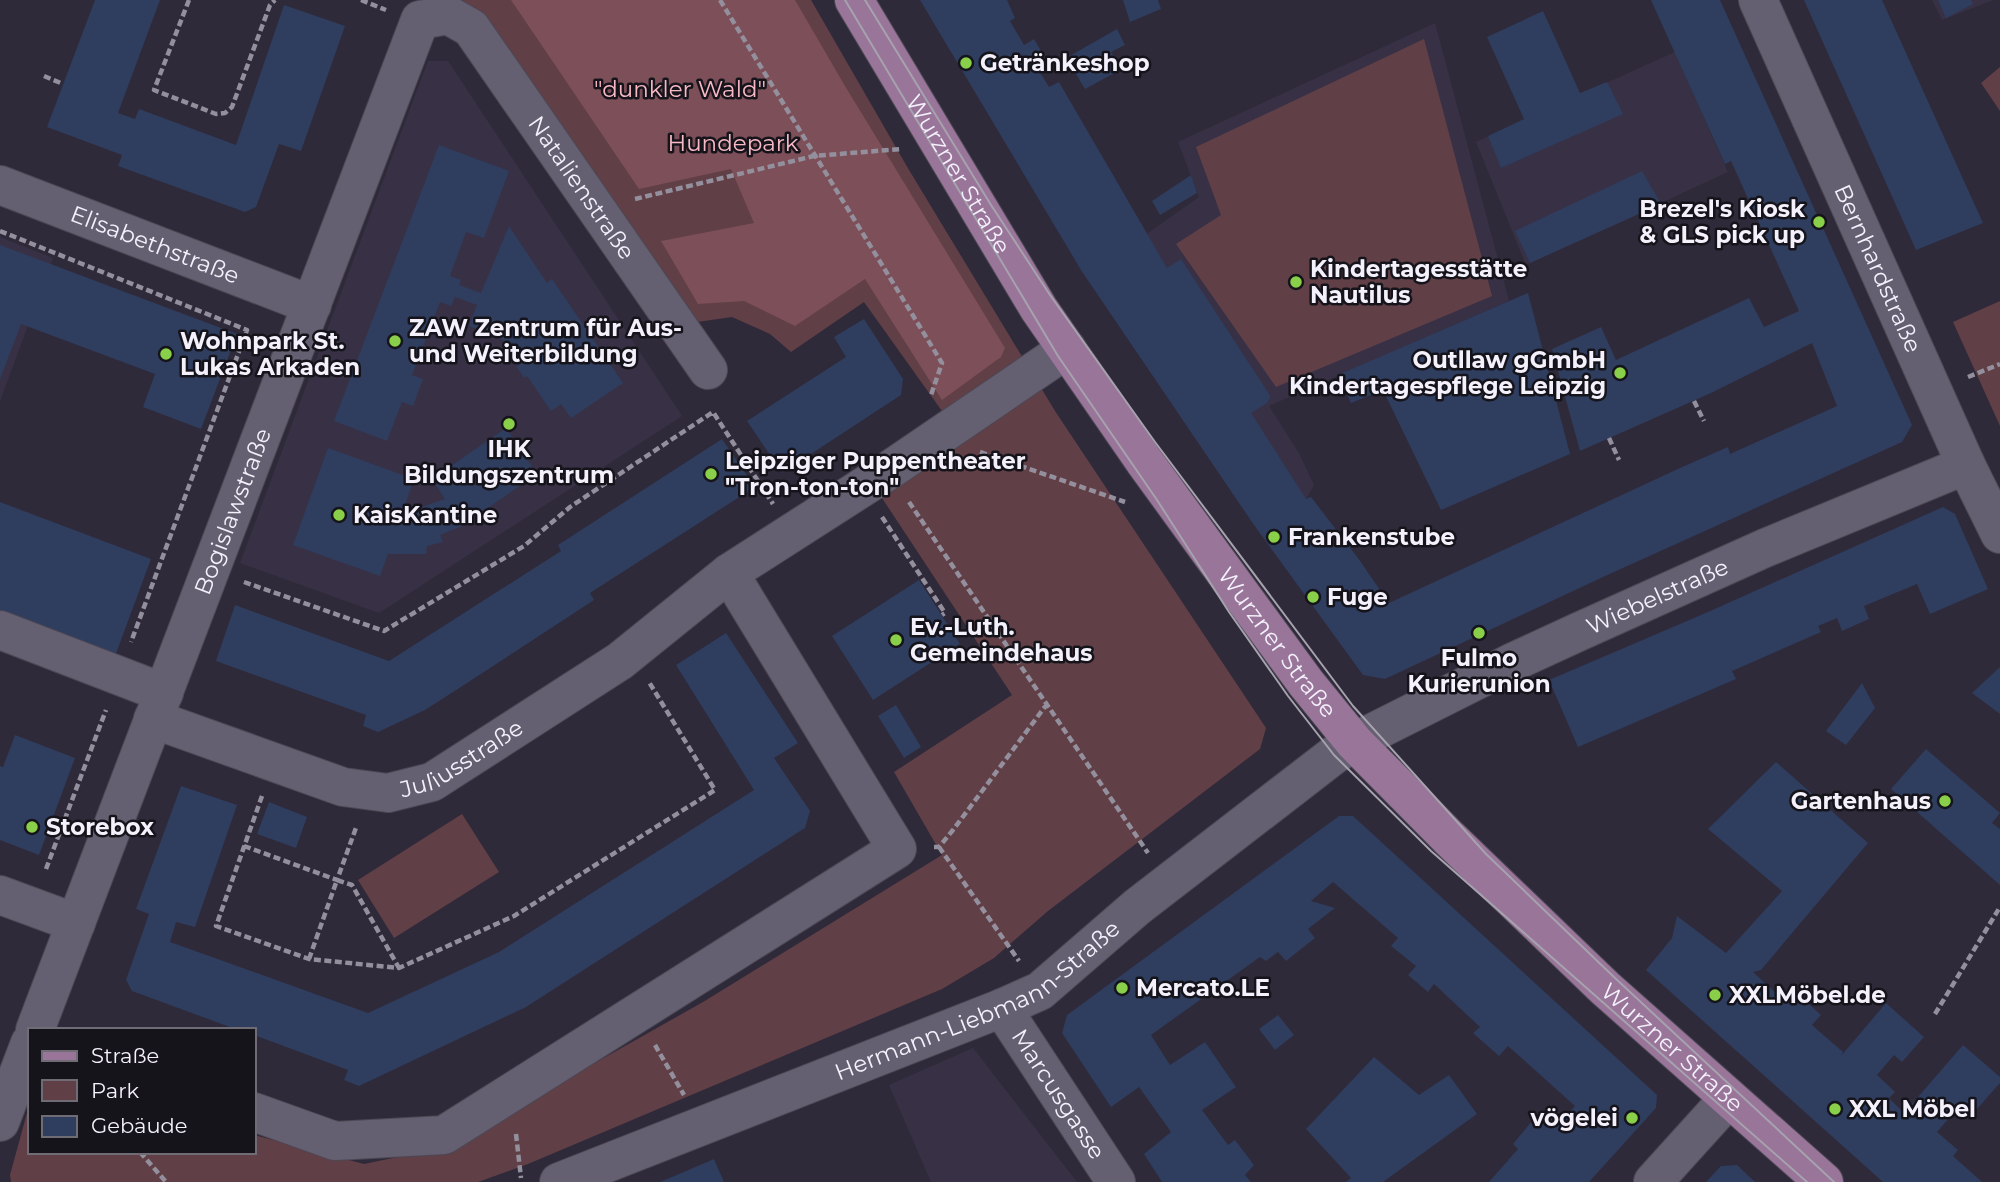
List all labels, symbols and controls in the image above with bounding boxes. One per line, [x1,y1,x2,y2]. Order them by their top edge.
place label: Getränkeshop [980,49,1150,77]
marker: Getränkeshop [958,55,974,71]
park label: "dunkler Wald" [594,75,766,103]
street label: Wurzner Straße [900,89,1017,259]
street label: Natalienstraße [522,111,641,265]
park label: Hundepark [667,129,799,157]
street label: Bernhardstraße [1828,180,1928,357]
place label: Brezel's Kiosk & GLS pick up [1639,195,1806,249]
street label: Elisabethstraße [66,199,243,290]
marker: Brezel's Kiosk & GLS pick up [1811,214,1827,230]
place label: Kindertagesstätte Nautilus [1310,255,1527,309]
marker: Kindertagesstätte Nautilus [1288,274,1304,290]
place label: ZAW Zentrum für Aus- und Weiterbildung [409,314,682,368]
place label: Wohnpark St. Lukas Arkaden [180,327,360,381]
marker: ZAW Zentrum für Aus- und Weiterbildung [387,333,403,349]
marker: Wohnpark St. Lukas Arkaden [158,346,174,362]
place label: Outllaw gGmbH Kindertagespflege Leipzig [1289,346,1606,400]
marker: Outllaw gGmbH Kindertagespflege Leipzig [1612,365,1628,381]
marker: IHK Bildungszentrum [501,416,517,432]
street label: Bogislawstraße [188,424,277,599]
place label: IHK Bildungszentrum [404,435,614,489]
place label: Leipziger Puppentheater "Tron-ton-ton" [725,447,1026,501]
marker: Leipziger Puppentheater "Tron-ton-ton" [703,466,719,482]
place label: KaisKantine [353,501,497,529]
marker: KaisKantine [331,507,347,523]
place label: Frankenstube [1288,523,1455,551]
marker: Frankenstube [1266,529,1282,545]
street label: Wiebelstraße [1582,552,1733,641]
street label: Wurzner Straße [1212,562,1343,723]
place label: Fuge [1327,583,1388,611]
marker: Fuge [1305,589,1321,605]
place label: Ev.-Luth. Gemeindehaus [910,613,1092,667]
marker: Fulmo Kurierunion [1471,625,1487,641]
marker: Ev.-Luth. Gemeindehaus [888,632,904,648]
place label: Fulmo Kurierunion [1407,644,1551,698]
street label: Juliusstraße [396,713,528,804]
place label: Gartenhaus [1791,787,1931,815]
marker: Gartenhaus [1937,793,1953,809]
place label: Storebox [46,813,154,841]
marker: Storebox [24,819,40,835]
street label: Hermann-Liebmann-Straße [831,914,1125,1086]
place label: Mercato.LE [1136,974,1270,1002]
street label: Wurzner Straße [1595,977,1749,1118]
marker: Mercato.LE [1114,980,1130,996]
place label: XXLMöbel.de [1729,981,1886,1009]
marker: XXLMöbel.de [1707,987,1723,1003]
street label: Marcusgasse [1006,1024,1111,1165]
legend [28,1028,256,1154]
text: Straße [91,1043,159,1068]
text: Park [91,1078,139,1103]
place label: XXL Möbel [1849,1095,1976,1123]
marker: XXL Möbel [1827,1101,1843,1117]
place label: vögelei [1530,1104,1618,1132]
marker: vögelei [1624,1110,1640,1126]
text: Gebäude [91,1113,188,1138]

